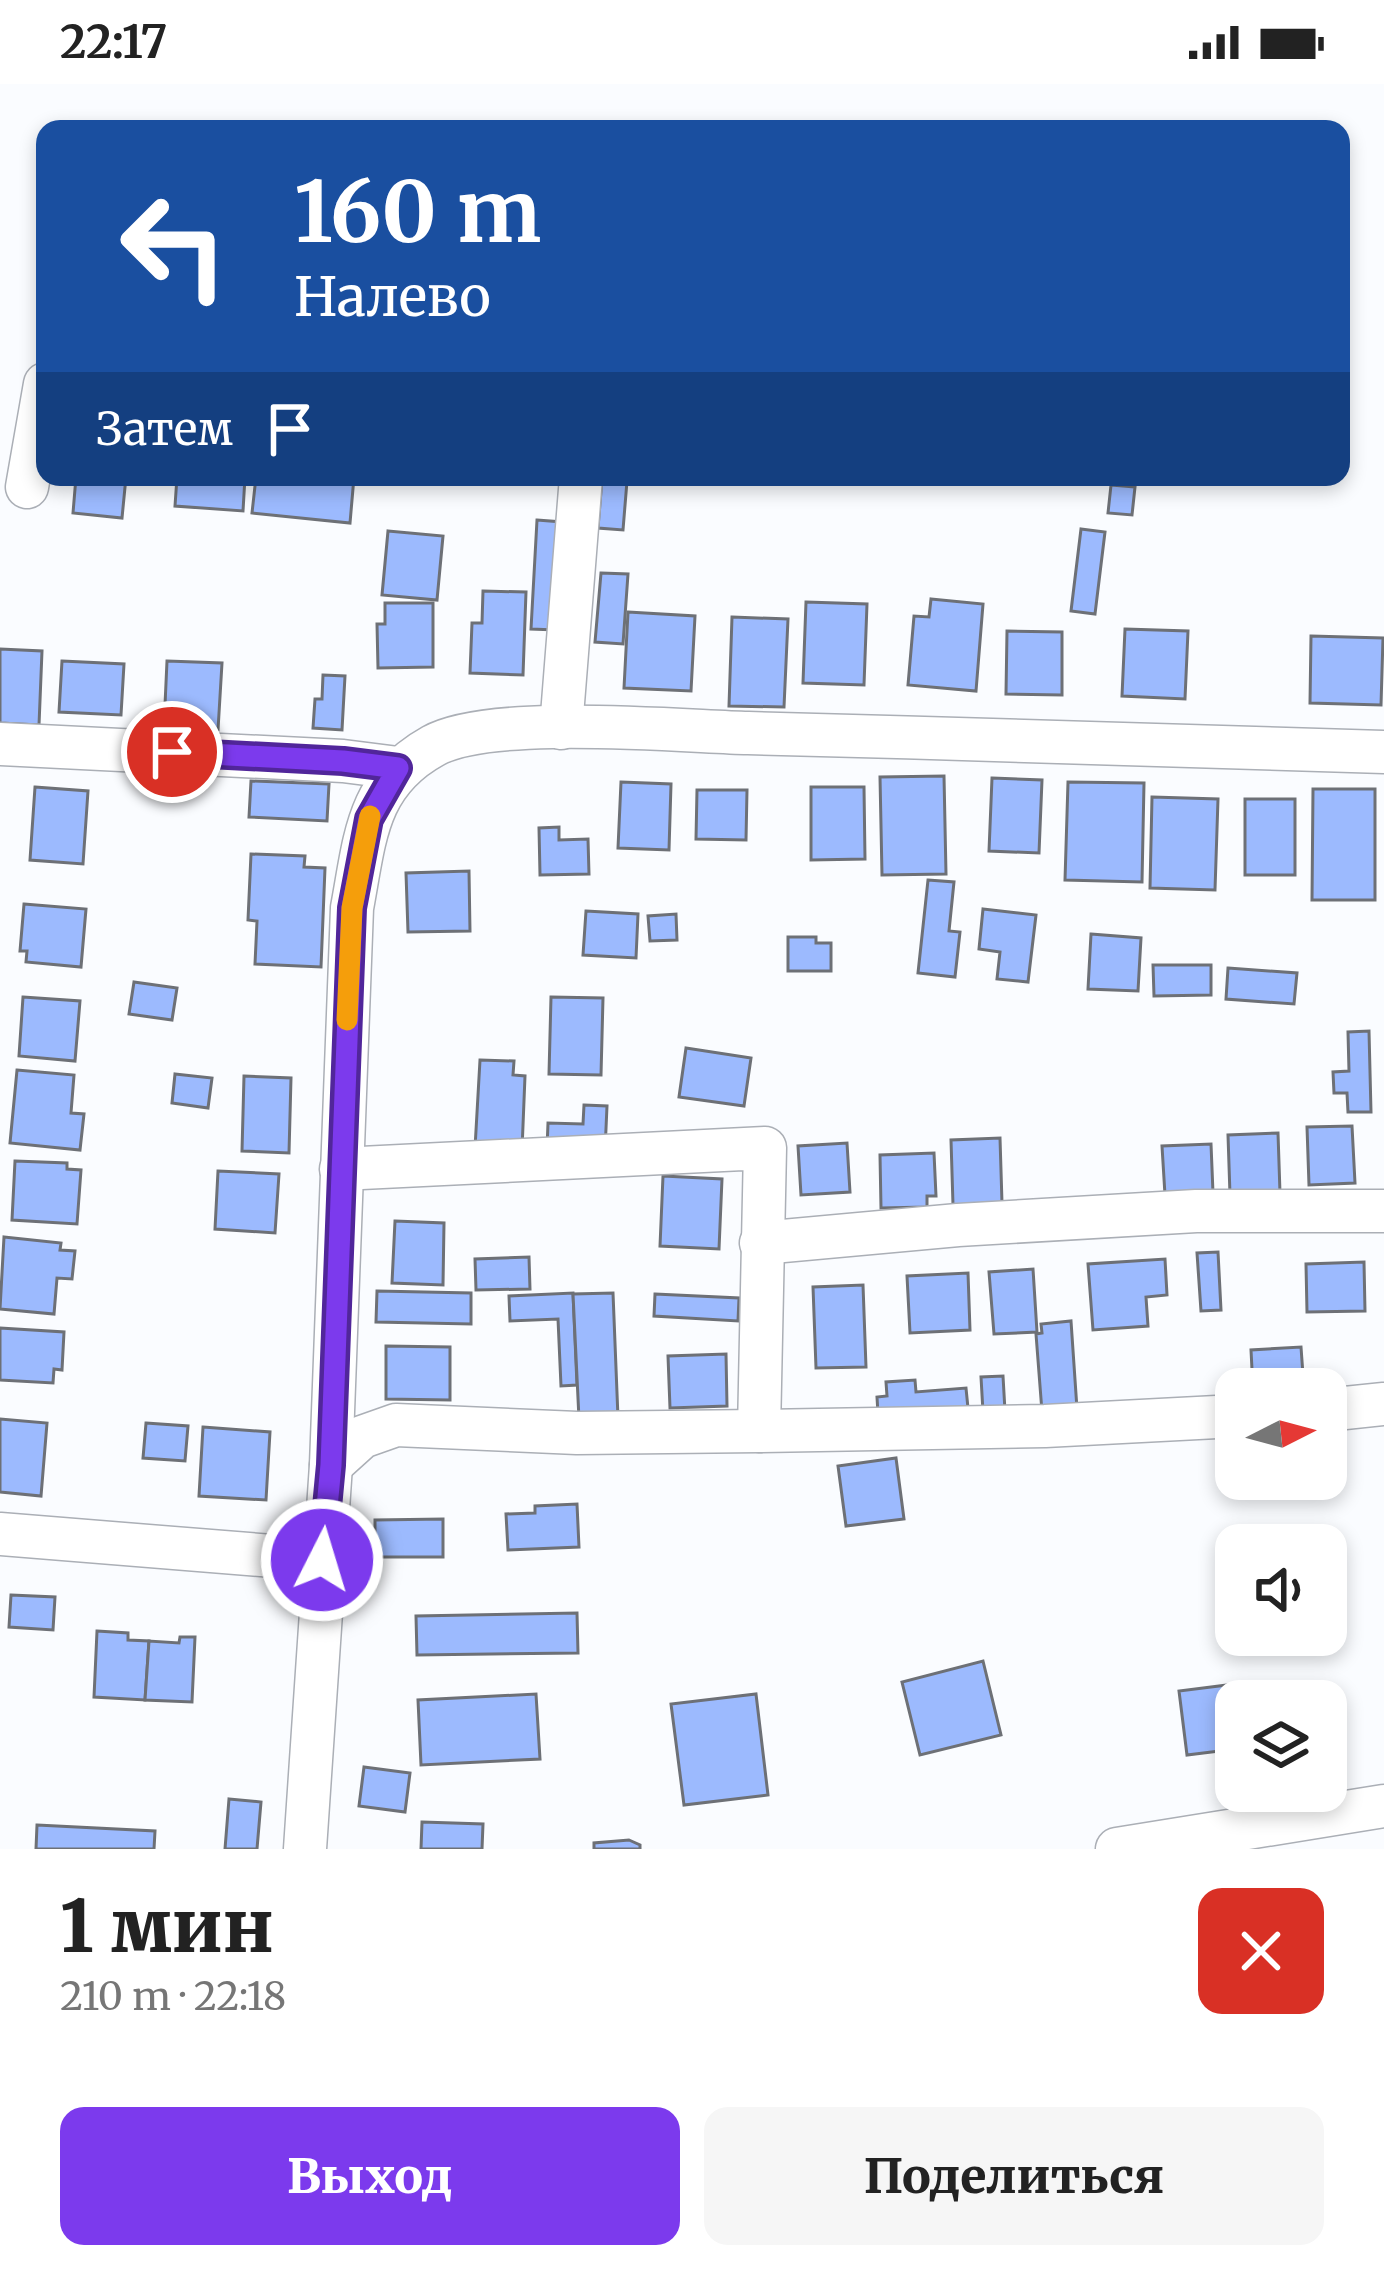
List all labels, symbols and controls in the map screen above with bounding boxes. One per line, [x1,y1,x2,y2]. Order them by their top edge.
text: 22:17 [60,14,167,70]
text: 160 m [294,159,541,265]
icon: left [96,168,252,324]
text: Налево [294,263,491,331]
icon: arrive [257,396,323,462]
text: Затем [96,401,233,457]
pin [121,701,223,803]
icon: arrive [139,719,205,785]
north arrow [1215,1368,1347,1500]
map controls [1215,1368,1347,1812]
position arrow [259,1497,385,1623]
button: sound [1215,1524,1347,1656]
button: layers [1215,1680,1347,1812]
text: 1 мин [60,1881,274,1972]
button: close [1198,1888,1324,2014]
text: 210 m · 22:18 [60,1972,286,2021]
button: Выход [60,2107,680,2245]
button: Поделиться [704,2107,1324,2245]

